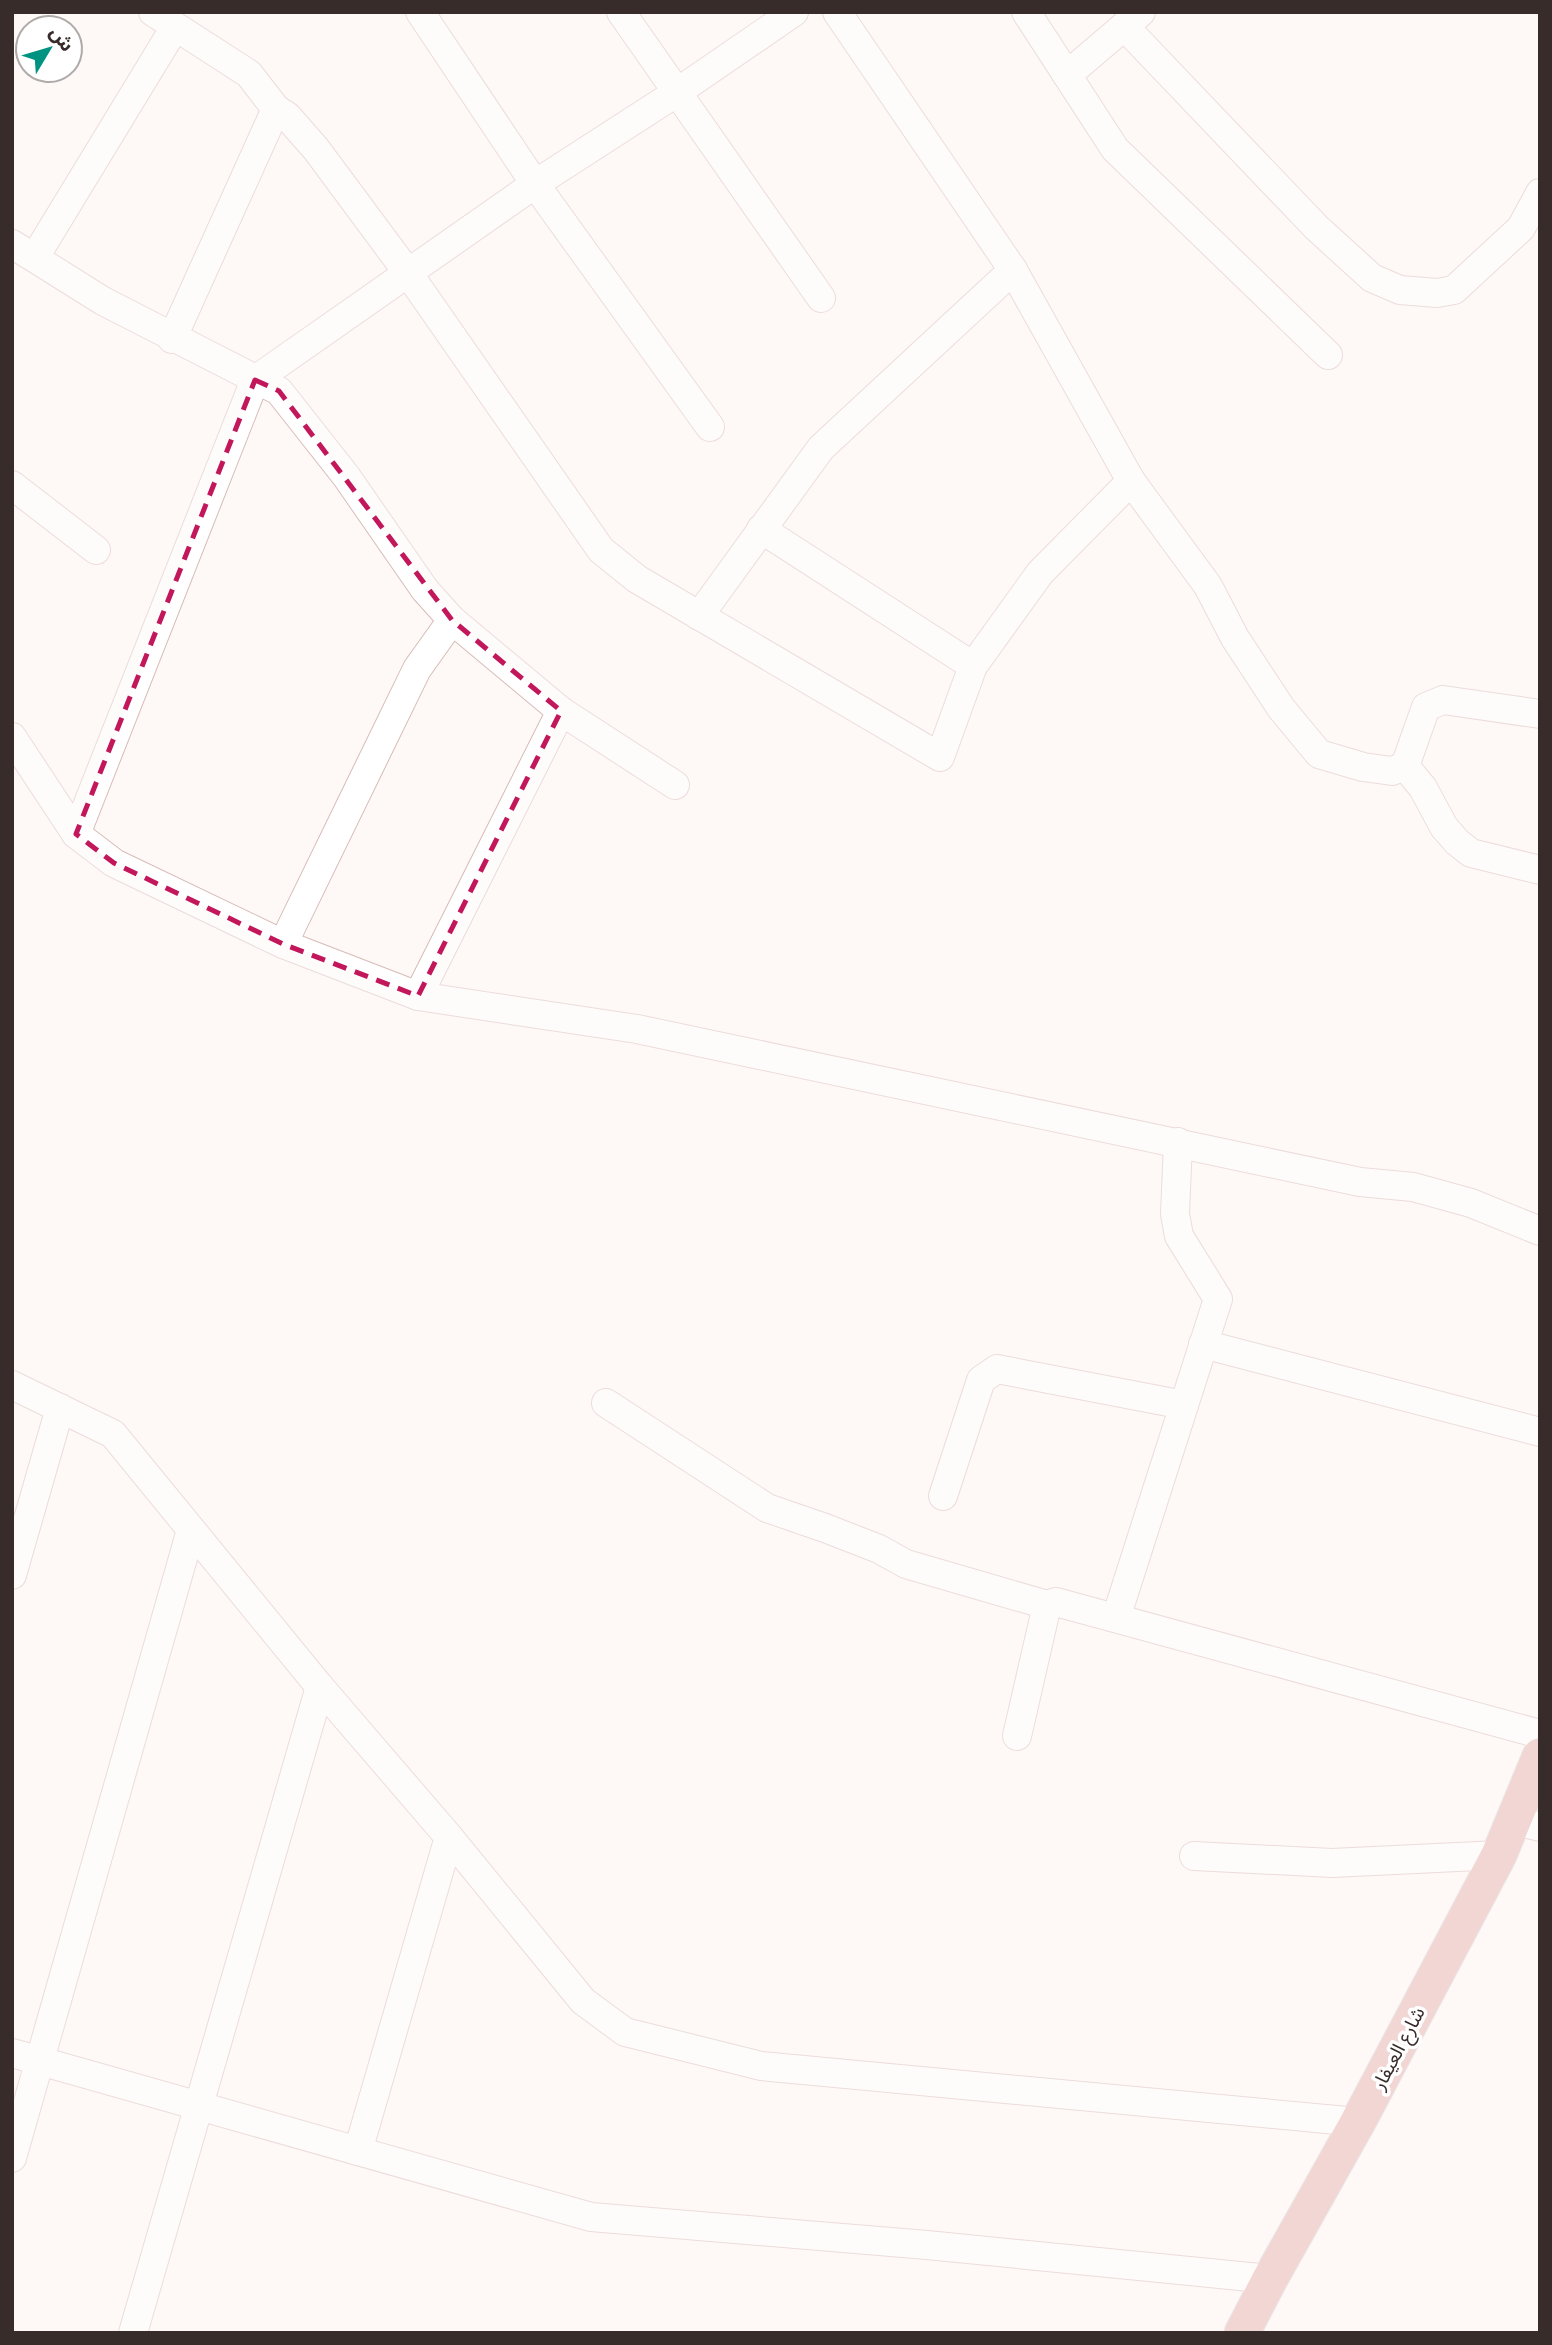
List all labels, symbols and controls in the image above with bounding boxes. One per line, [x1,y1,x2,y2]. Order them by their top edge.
north arrow [14,14,84,84]
text: ش [43,21,80,57]
street label: شارع العيفار [1366,2003,1432,2095]

